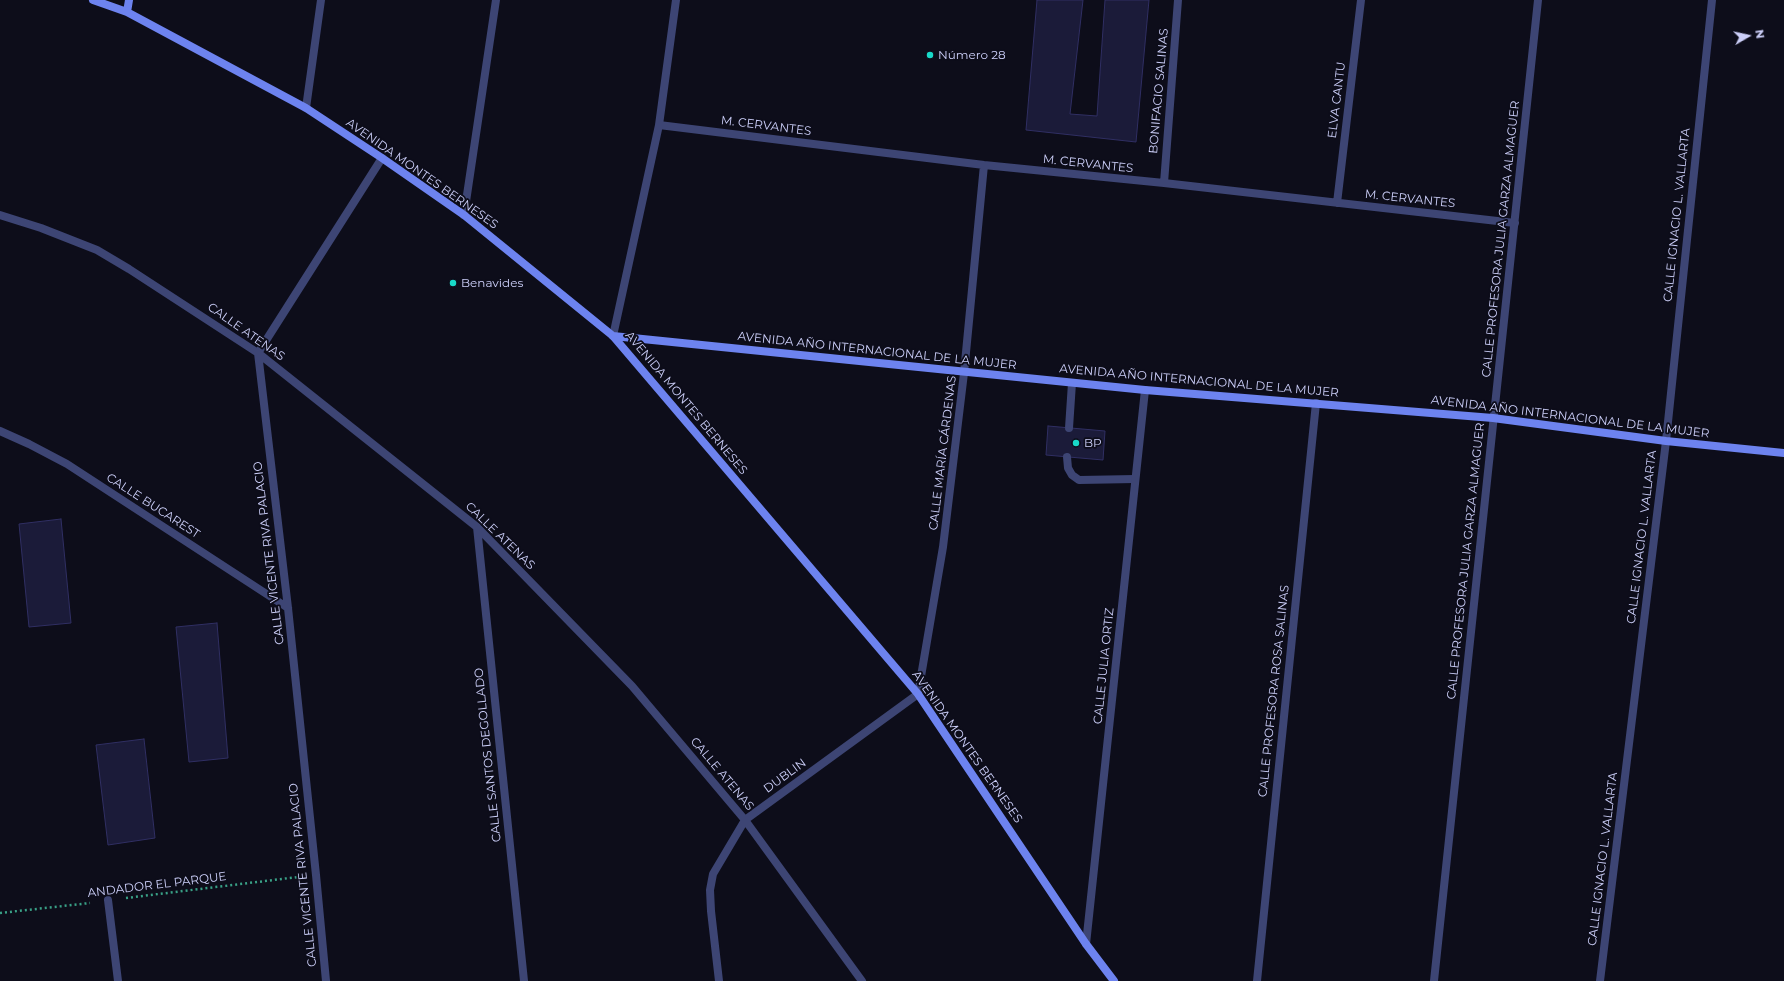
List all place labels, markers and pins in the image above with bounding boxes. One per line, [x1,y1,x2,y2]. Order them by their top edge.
place label: Número 28 [938,48,1006,62]
marker: Número 28 [925,50,935,60]
place label: Benavides [461,276,523,290]
marker: Benavides [448,278,458,288]
place label: BP [1084,436,1102,450]
marker: BP [1071,438,1081,448]

